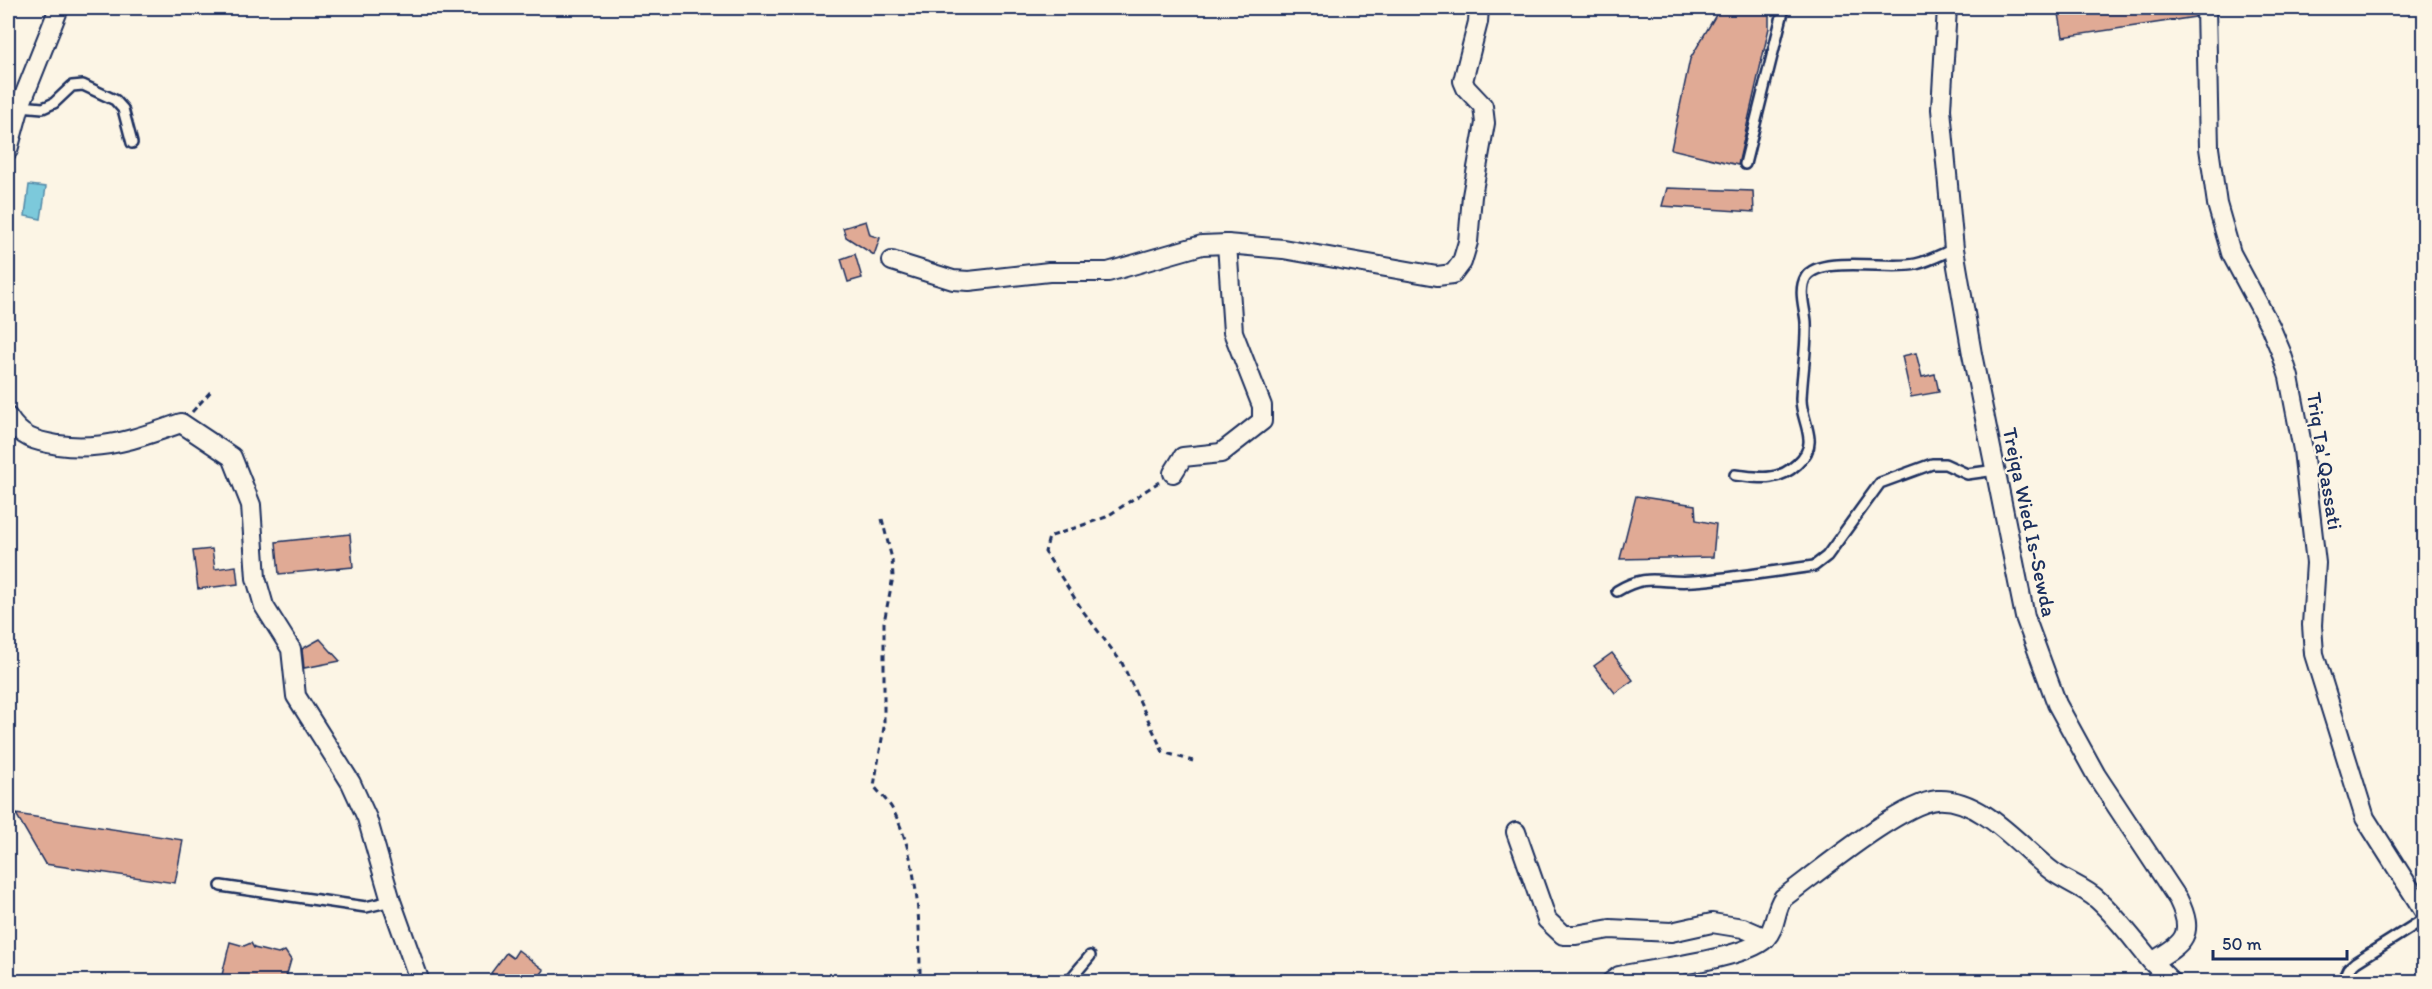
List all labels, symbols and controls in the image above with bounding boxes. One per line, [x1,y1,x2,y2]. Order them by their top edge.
street label: Triq Ta' Qassati [2302,390,2348,532]
street label: Trejqa Wied Is-Sewda [1998,425,2062,619]
scale bar [2213,923,2346,961]
text: 50 m [2222,933,2262,955]

